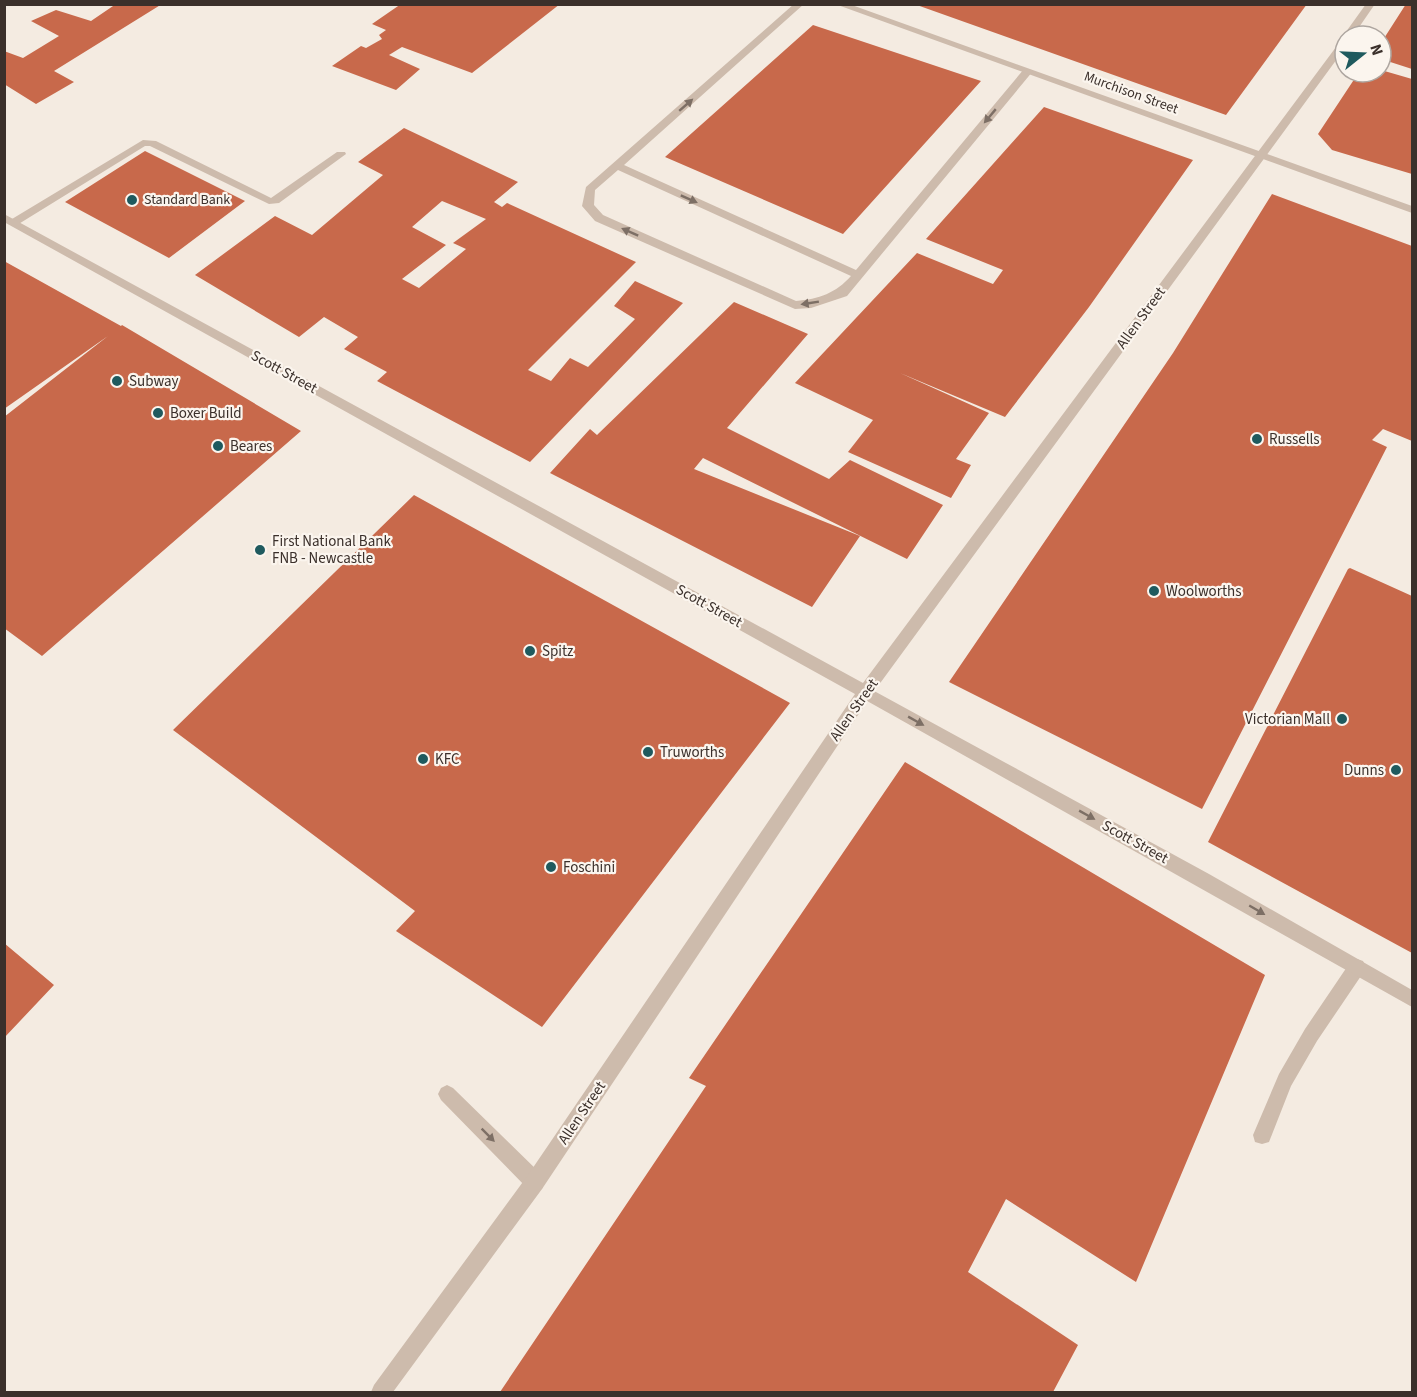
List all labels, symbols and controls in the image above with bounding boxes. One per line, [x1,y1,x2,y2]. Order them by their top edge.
north arrow [1333,24,1393,84]
text: N [1364,41,1388,58]
street label: Murchison Street [1081,67,1181,119]
one-way arrow [678,99,693,112]
one-way arrow [984,108,997,123]
place label: Standard Bank [144,190,230,210]
marker: Standard Bank [125,193,139,207]
one-way arrow [681,194,698,203]
one-way arrow [621,227,639,237]
street label: Allen Street [1111,283,1171,353]
one-way arrow [800,299,819,308]
street label: Scott Street [247,345,321,399]
place label: Subway [129,371,179,392]
marker: Subway [110,374,124,388]
place label: Boxer Build [170,403,242,424]
marker: Boxer Build [151,406,165,420]
place label: Russells [1269,429,1320,450]
marker: Russells [1250,432,1264,446]
place label: Beares [230,436,272,457]
marker: Beares [211,439,225,453]
place label: First National Bank FNB - Newcastle [272,531,391,569]
marker: First National Bank FNB - Newcastle [253,543,267,557]
street label: Scott Street [672,579,746,633]
place label: Woolworths [1166,581,1241,602]
marker: Woolworths [1147,584,1161,598]
place label: Spitz [542,641,573,662]
marker: Spitz [523,644,537,658]
street label: Allen Street [825,674,883,746]
place label: Victorian Mall [1245,709,1330,730]
marker: Victorian Mall [1335,712,1349,726]
one-way arrow [908,716,925,726]
place label: Truworths [660,742,724,763]
marker: Truworths [641,745,655,759]
place label: KFC [435,749,460,770]
marker: KFC [416,752,430,766]
place label: Dunns [1344,760,1384,781]
marker: Dunns [1389,763,1403,777]
one-way arrow [1079,810,1096,820]
street label: Scott Street [1098,815,1172,869]
place label: Foschini [563,857,615,878]
marker: Foschini [544,860,558,874]
one-way arrow [1249,905,1266,915]
street label: Allen Street [553,1077,611,1149]
one-way arrow [481,1128,495,1142]

